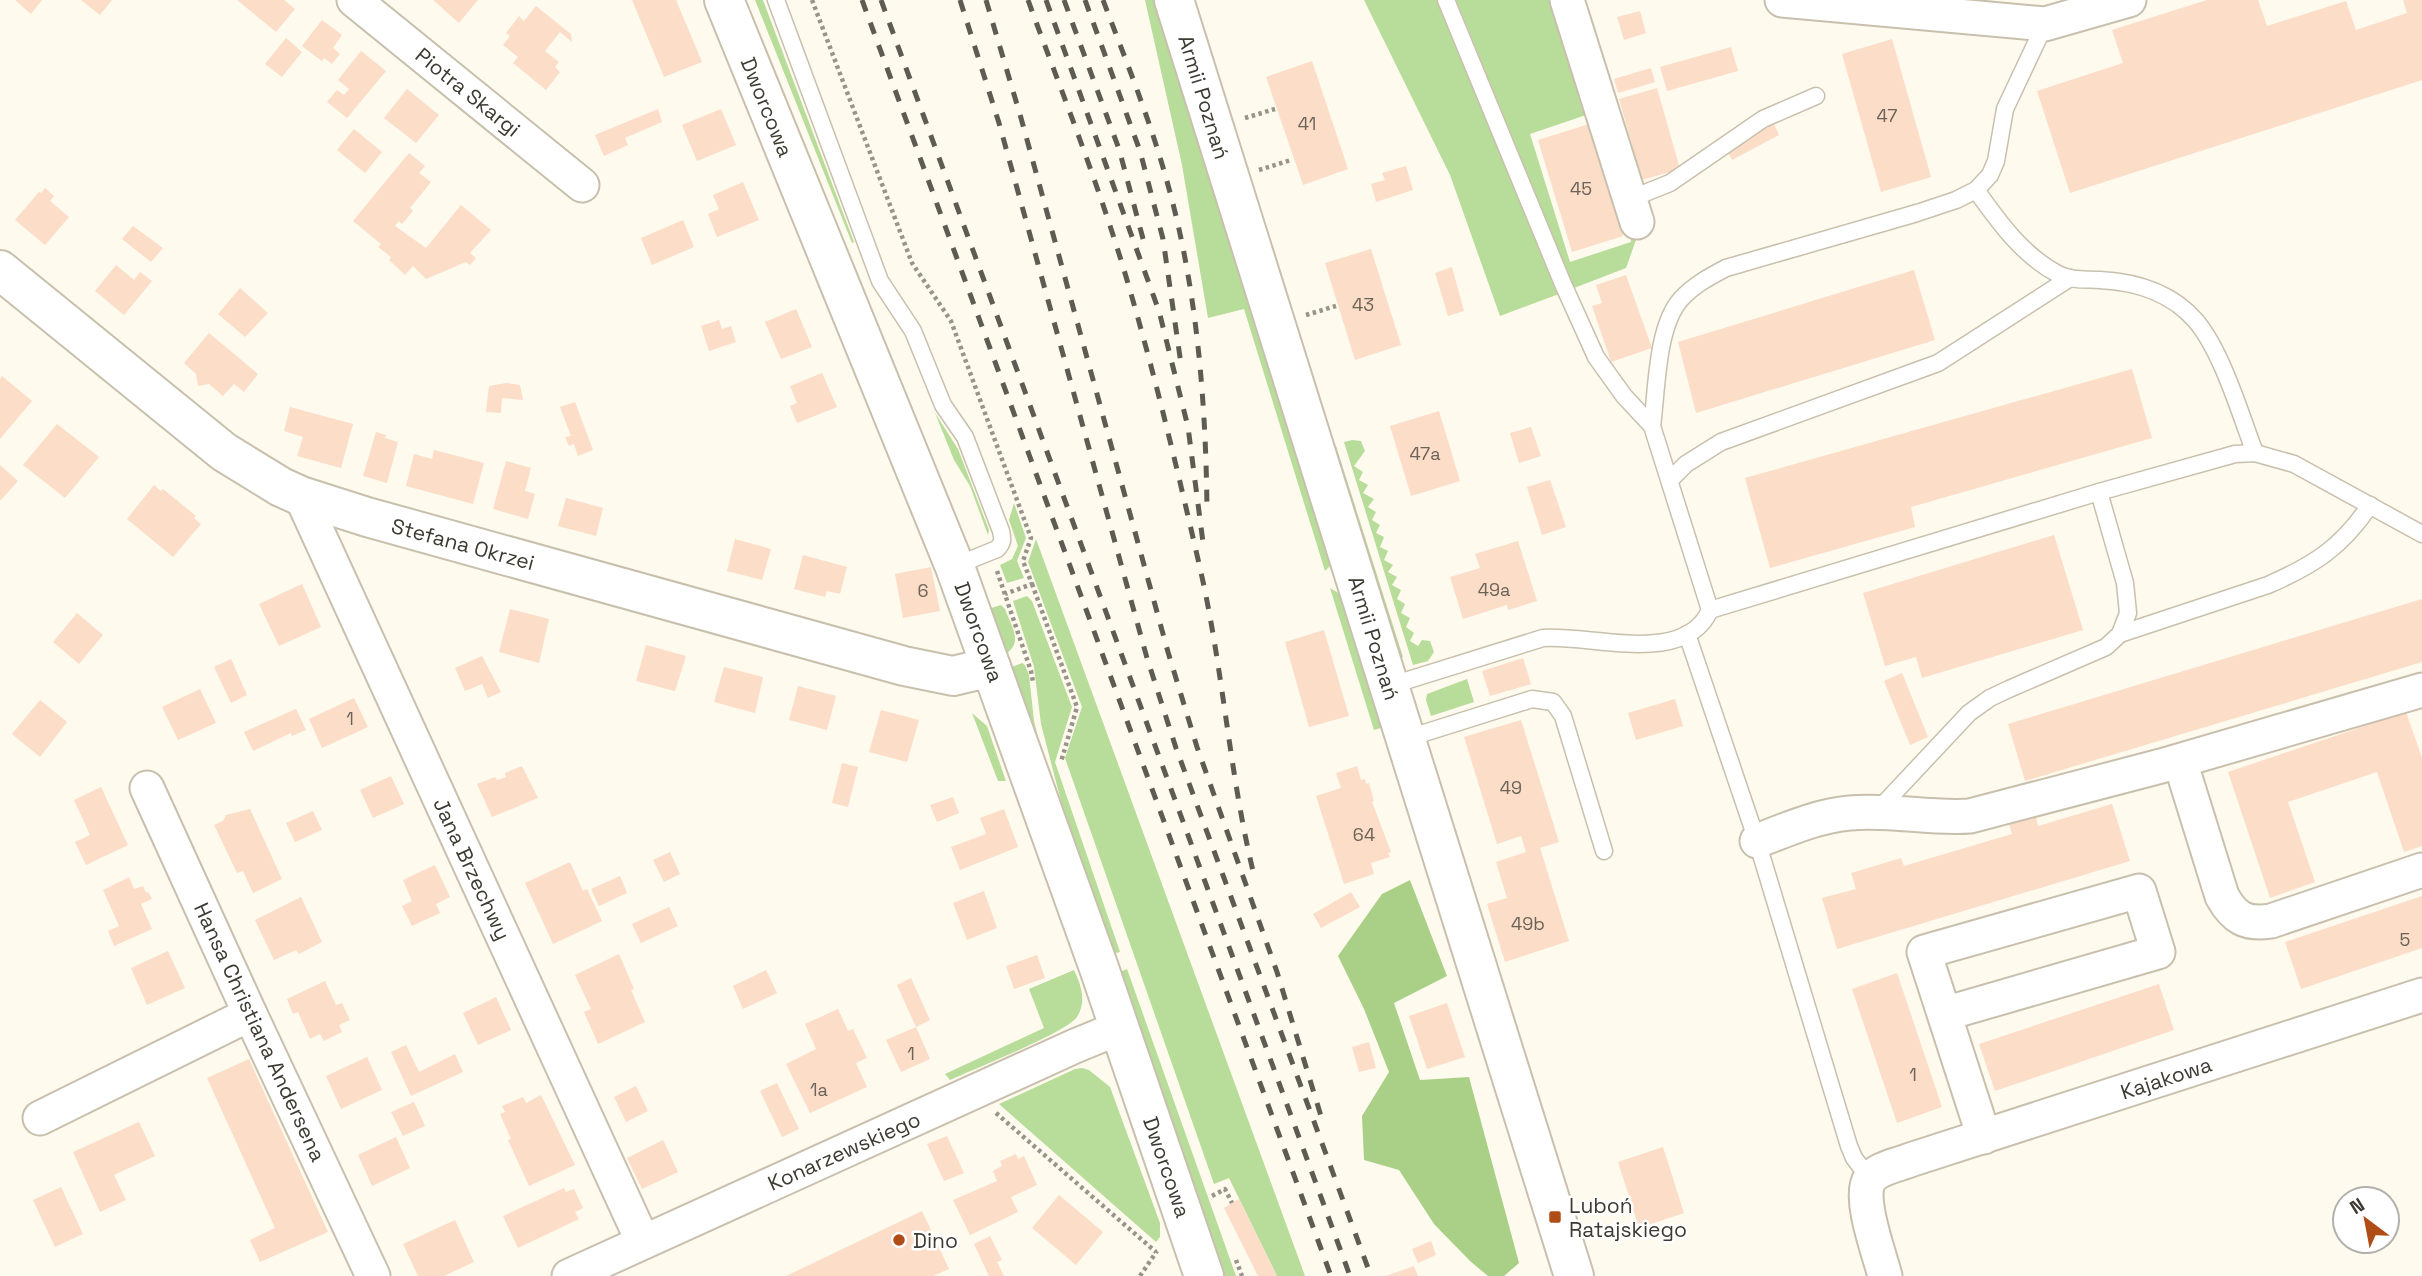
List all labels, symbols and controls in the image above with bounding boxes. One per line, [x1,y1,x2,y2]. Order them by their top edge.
street label: Armii Poznań [1172,32,1236,162]
street label: Piotra Skargi [410,41,526,143]
street label: Dworcowa [735,53,799,161]
house number: 47 [1877,104,1897,127]
house number: 41 [1298,112,1316,135]
house number: 45 [1570,177,1592,200]
house number: 43 [1352,293,1374,316]
house number: 47a [1409,442,1441,465]
street label: Stefana Okrzei [388,512,538,576]
street label: Armii Poznań [1342,573,1406,703]
street label: Dworcowa [948,578,1010,686]
house number: 49a [1478,578,1510,601]
house number: 6 [917,579,929,602]
house number: 1 [346,707,354,730]
house number: 49 [1500,776,1522,799]
street label: Jana Brzechwy [427,793,517,945]
house number: 64 [1353,823,1375,846]
street label: Hansa Christiana Andersena [188,898,332,1166]
house number: 49b [1511,912,1545,935]
house number: 5 [2400,928,2410,951]
house number: 1 [907,1042,915,1065]
street label: Kajakowa [2117,1051,2215,1105]
house number: 1 [1909,1063,1917,1086]
house number: 1a [810,1078,828,1101]
street label: Konarzewskiego [764,1105,924,1197]
street label: Dworcowa [1137,1113,1197,1221]
north arrow [2331,1185,2401,1255]
place label: Luboń Ratajskiego [1569,1192,1687,1243]
text: N [2345,1192,2369,1220]
marker: Luboń Ratajskiego [1547,1209,1563,1225]
place label: Dino [913,1227,958,1254]
marker: Dino [891,1232,907,1248]

